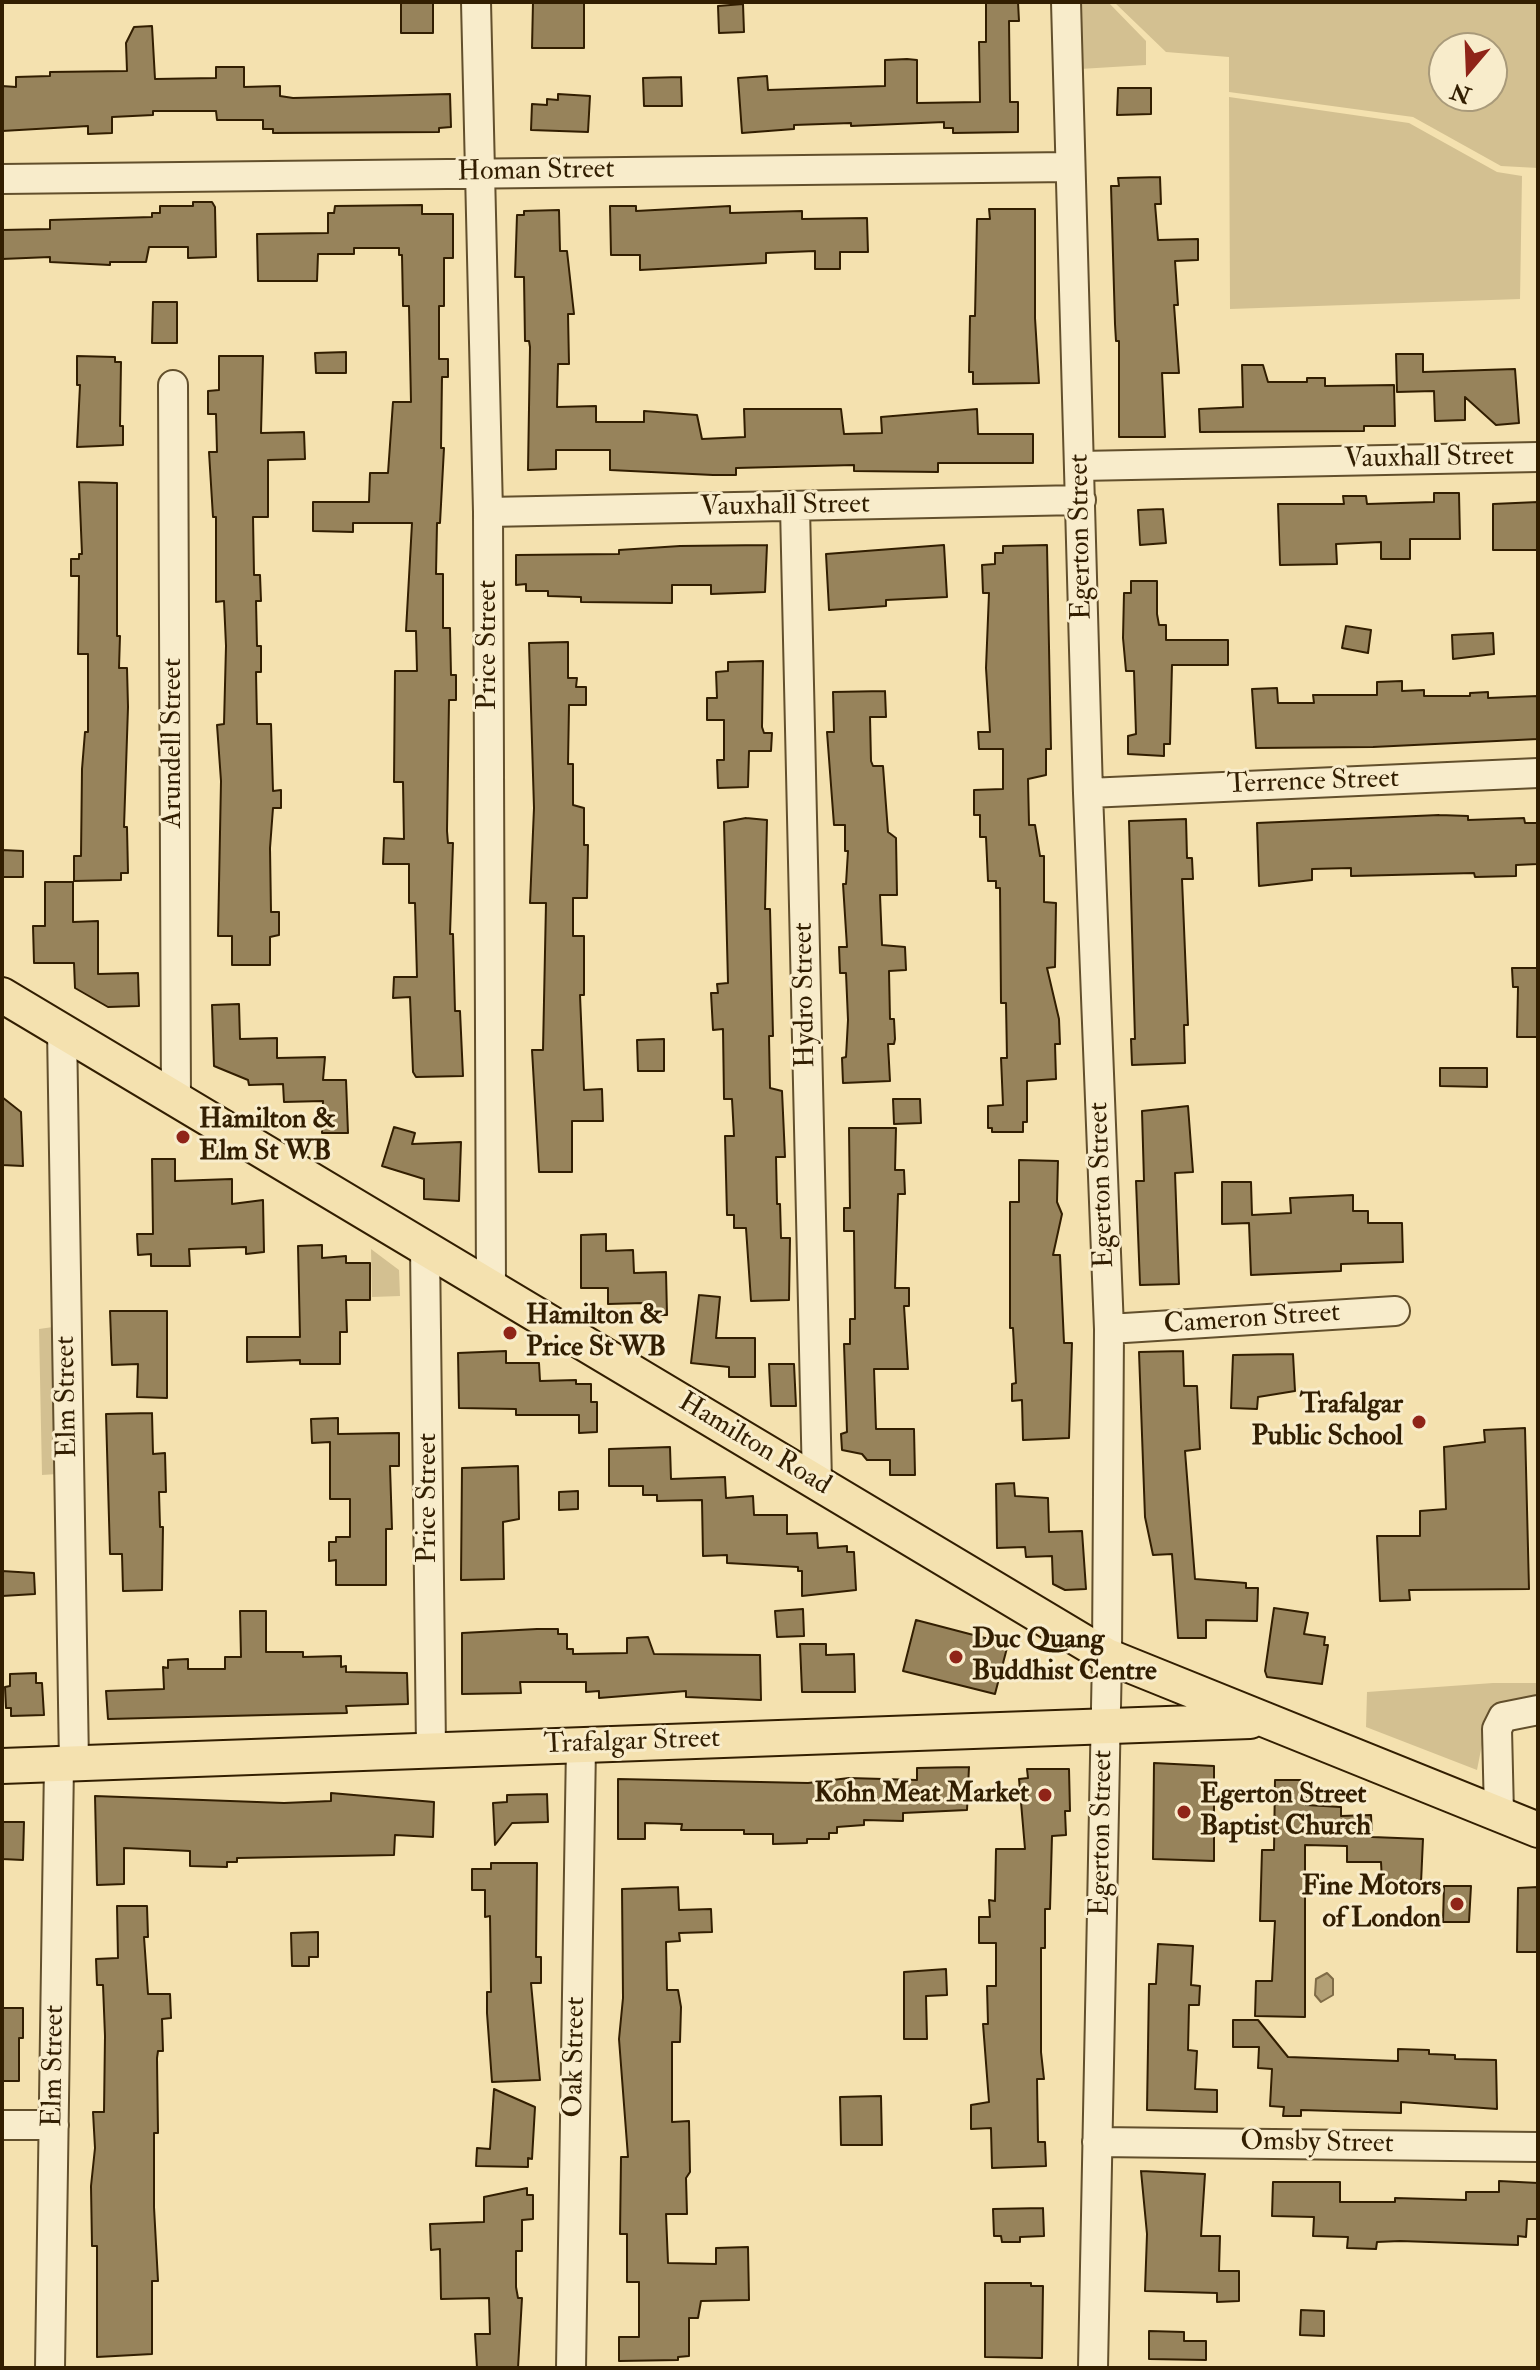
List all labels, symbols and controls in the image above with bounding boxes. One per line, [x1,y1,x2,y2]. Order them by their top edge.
north arrow [1428,32,1508,112]
text: N [1447,76,1475,109]
street label: Homan Street [457,154,615,190]
street label: Vauxhall Street [1344,441,1514,477]
street label: Egerton Street [1064,454,1100,620]
street label: Vauxhall Street [700,489,870,525]
street label: Price Street [472,580,506,710]
street label: Arundell Street [157,658,191,828]
street label: Terrence Street [1226,763,1400,803]
street label: Hydro Street [788,922,824,1068]
street label: Egerton Street [1083,1101,1123,1269]
place label: Hamilton & Elm St WB [199,1104,336,1170]
marker: Hamilton & Elm St WB [174,1128,192,1146]
street label: Cameron Street [1163,1297,1341,1343]
place label: Hamilton & Price St WB [526,1300,666,1366]
marker: Hamilton & Price St WB [501,1324,519,1342]
street label: Elm Street [50,1335,86,1459]
street label: Hamilton Road [672,1386,836,1504]
place label: Trafalgar Public School [1251,1389,1403,1455]
marker: Trafalgar Public School [1410,1413,1428,1431]
street label: Price Street [412,1433,446,1563]
place label: Duc Quang Buddhist Centre [972,1624,1157,1690]
marker: Duc Quang Buddhist Centre [947,1648,965,1666]
street label: Trafalgar Street [543,1723,721,1763]
street label: Egerton Street [1085,1750,1121,1916]
place label: Kohn Meat Market [814,1778,1029,1812]
place label: Egerton Street Baptist Church [1200,1779,1371,1845]
marker: Kohn Meat Market [1036,1786,1054,1804]
marker: Egerton Street Baptist Church [1175,1803,1193,1821]
place label: Fine Motors of London [1302,1871,1441,1937]
marker: Fine Motors of London [1448,1895,1466,1913]
street label: Oak Street [558,1996,594,2118]
street label: Elm Street [37,2004,73,2128]
street label: Omsby Street [1240,2126,1394,2162]

